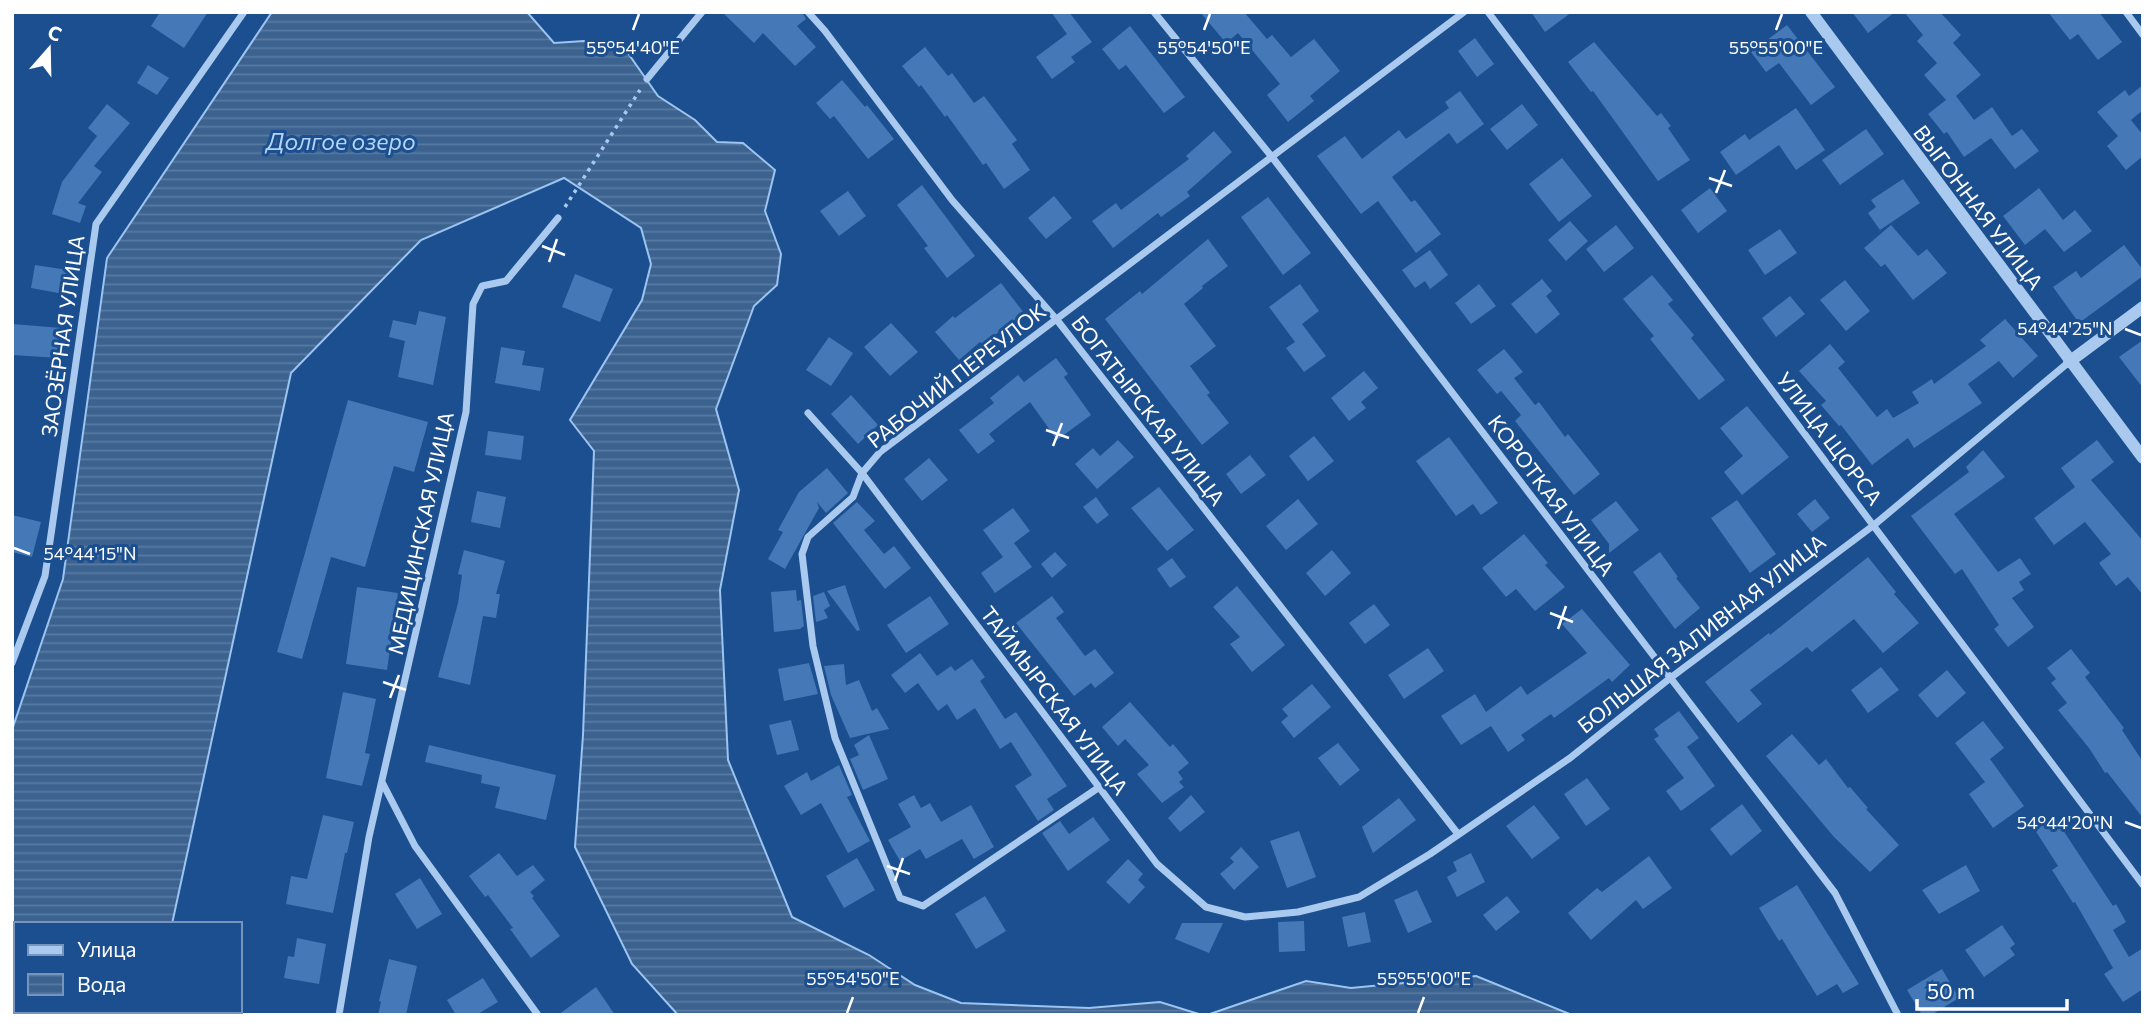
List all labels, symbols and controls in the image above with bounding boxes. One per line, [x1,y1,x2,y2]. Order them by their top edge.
north arrow [14,14,84,84]
text: С [45,20,65,46]
text: 55°54'40"E [586,36,680,58]
text: 55°54'50"E [1157,36,1251,58]
text: 55°55'00"E [1729,36,1823,58]
street label: ВЫГОННАЯ УЛИЦА [1909,120,2049,294]
water label: Долгое озеро [264,127,416,155]
street label: ЗАОЗЁРНАЯ УЛИЦА [35,234,89,438]
street label: РАБОЧИЙ ПЕРЕУЛОК [862,297,1050,453]
street label: БОГАТЫРСКАЯ УЛИЦА [1067,310,1231,510]
text: 54°44'25"N [2017,317,2113,339]
street label: УЛИЦА ЩОРСА [1772,367,1888,509]
street label: МЕДИЦИНСКАЯ УЛИЦА [382,409,458,657]
street label: КОРОТКАЯ УЛИЦА [1483,410,1621,580]
street label: БОЛЬШАЯ ЗАЛИВНАЯ УЛИЦА [1572,528,1830,738]
text: 54°44'15"N [43,542,137,564]
street label: ТАЙМЫРСКАЯ УЛИЦА [976,601,1134,799]
text: 54°44'20"N [2017,811,2113,833]
legend [14,922,242,1013]
text: Улица [77,936,136,961]
text: 55°54'50"E [806,967,900,989]
text: 55°55'00"E [1377,967,1471,989]
scale bar [1917,968,2068,1012]
text: Вода [77,971,126,996]
text: 50 m [1927,978,1975,1003]

